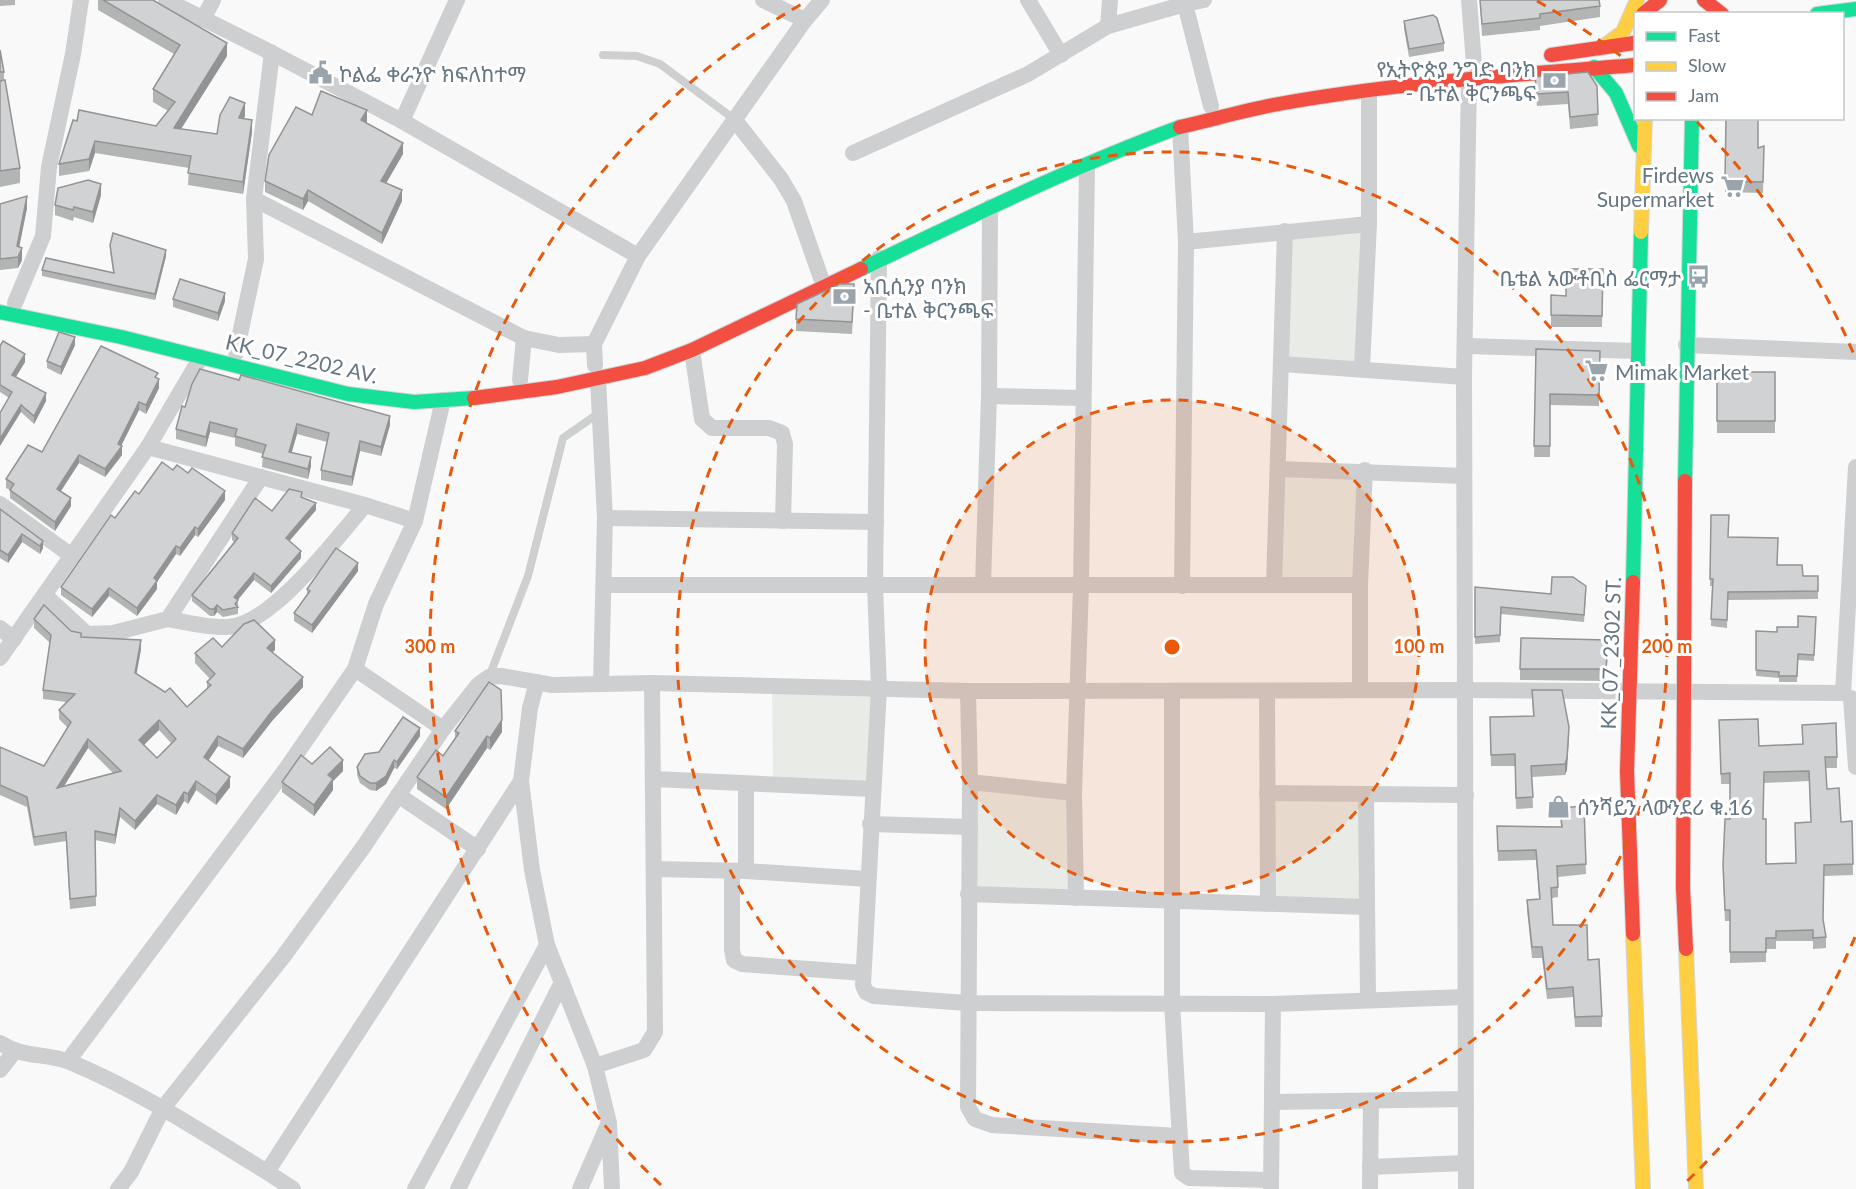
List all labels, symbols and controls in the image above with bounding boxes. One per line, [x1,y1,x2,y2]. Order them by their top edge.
legend [1634,12,1844,120]
text: Fast [1688,24,1721,46]
text: Slow [1688,54,1726,76]
place label: የኢትዮጵያ ንግድ ባንክ - ቤተል ቅርንጫፍ [1376,56,1536,105]
public building icon: ኮልፌ ቀራንዮ ክፍለከተማ [308,60,334,86]
place label: ኮልፌ ቀራንዮ ክፍለከተማ [339,61,526,86]
bank icon: የኢትዮጵያ ንግድ ባንክ - ቤተል ቅርንጫፍ [1541,67,1567,93]
text: Jam [1688,84,1719,106]
place label: Firdews Supermarket [1597,162,1714,211]
supermarket icon: Firdews Supermarket [1719,173,1745,199]
bus stop icon: ቤቴል አውቶቢስ ፌርማታ [1686,264,1712,290]
place label: ቤቴል አውቶቢስ ፌርማታ [1500,265,1681,290]
place label: አቢሲንያ ባንክ - ቤተል ቅርንጫፍ [863,273,993,322]
bank icon: አቢሲንያ ባንክ - ቤተል ቅርንጫፍ [832,284,858,310]
street label: KK_07_2202 AV. [223,328,381,388]
supermarket icon: Mimak Market [1584,358,1610,384]
place label: Mimak Market [1615,359,1749,384]
street label: KK_07_2302 ST. [1595,576,1625,730]
text: 300 m [405,635,455,657]
text: 100 m [1394,635,1444,657]
text: 200 m [1642,635,1692,657]
centre of rings [1162,637,1182,657]
shop icon: ሰንሻይን ላውንደሪ ቁ.16 [1546,793,1572,819]
place label: ሰንሻይን ላውንደሪ ቁ.16 [1577,794,1753,819]

